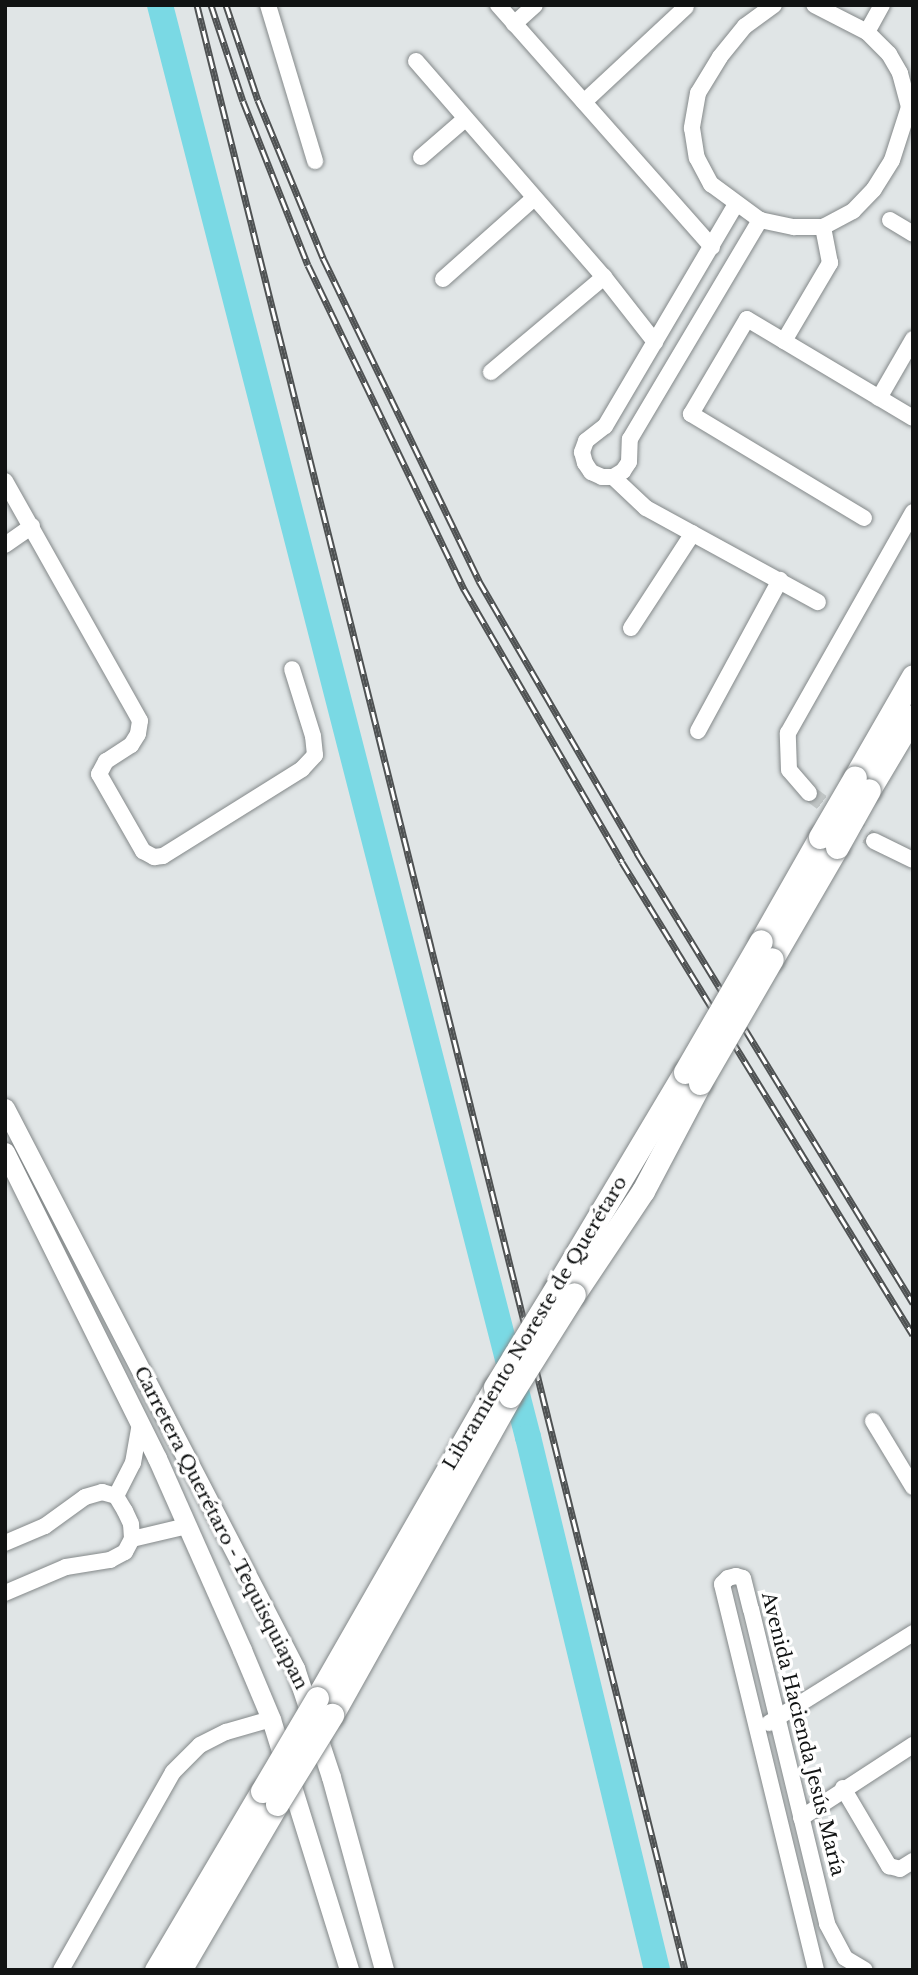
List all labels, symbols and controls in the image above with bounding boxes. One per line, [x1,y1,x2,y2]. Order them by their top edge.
street label: Libramiento Noreste de Querétaro [438,1172,632,1474]
street label: Carretera Querétaro - Tequisquiapan [129,1362,313,1694]
street label: Avenida Hacienda Jesús María [757,1589,849,1879]

